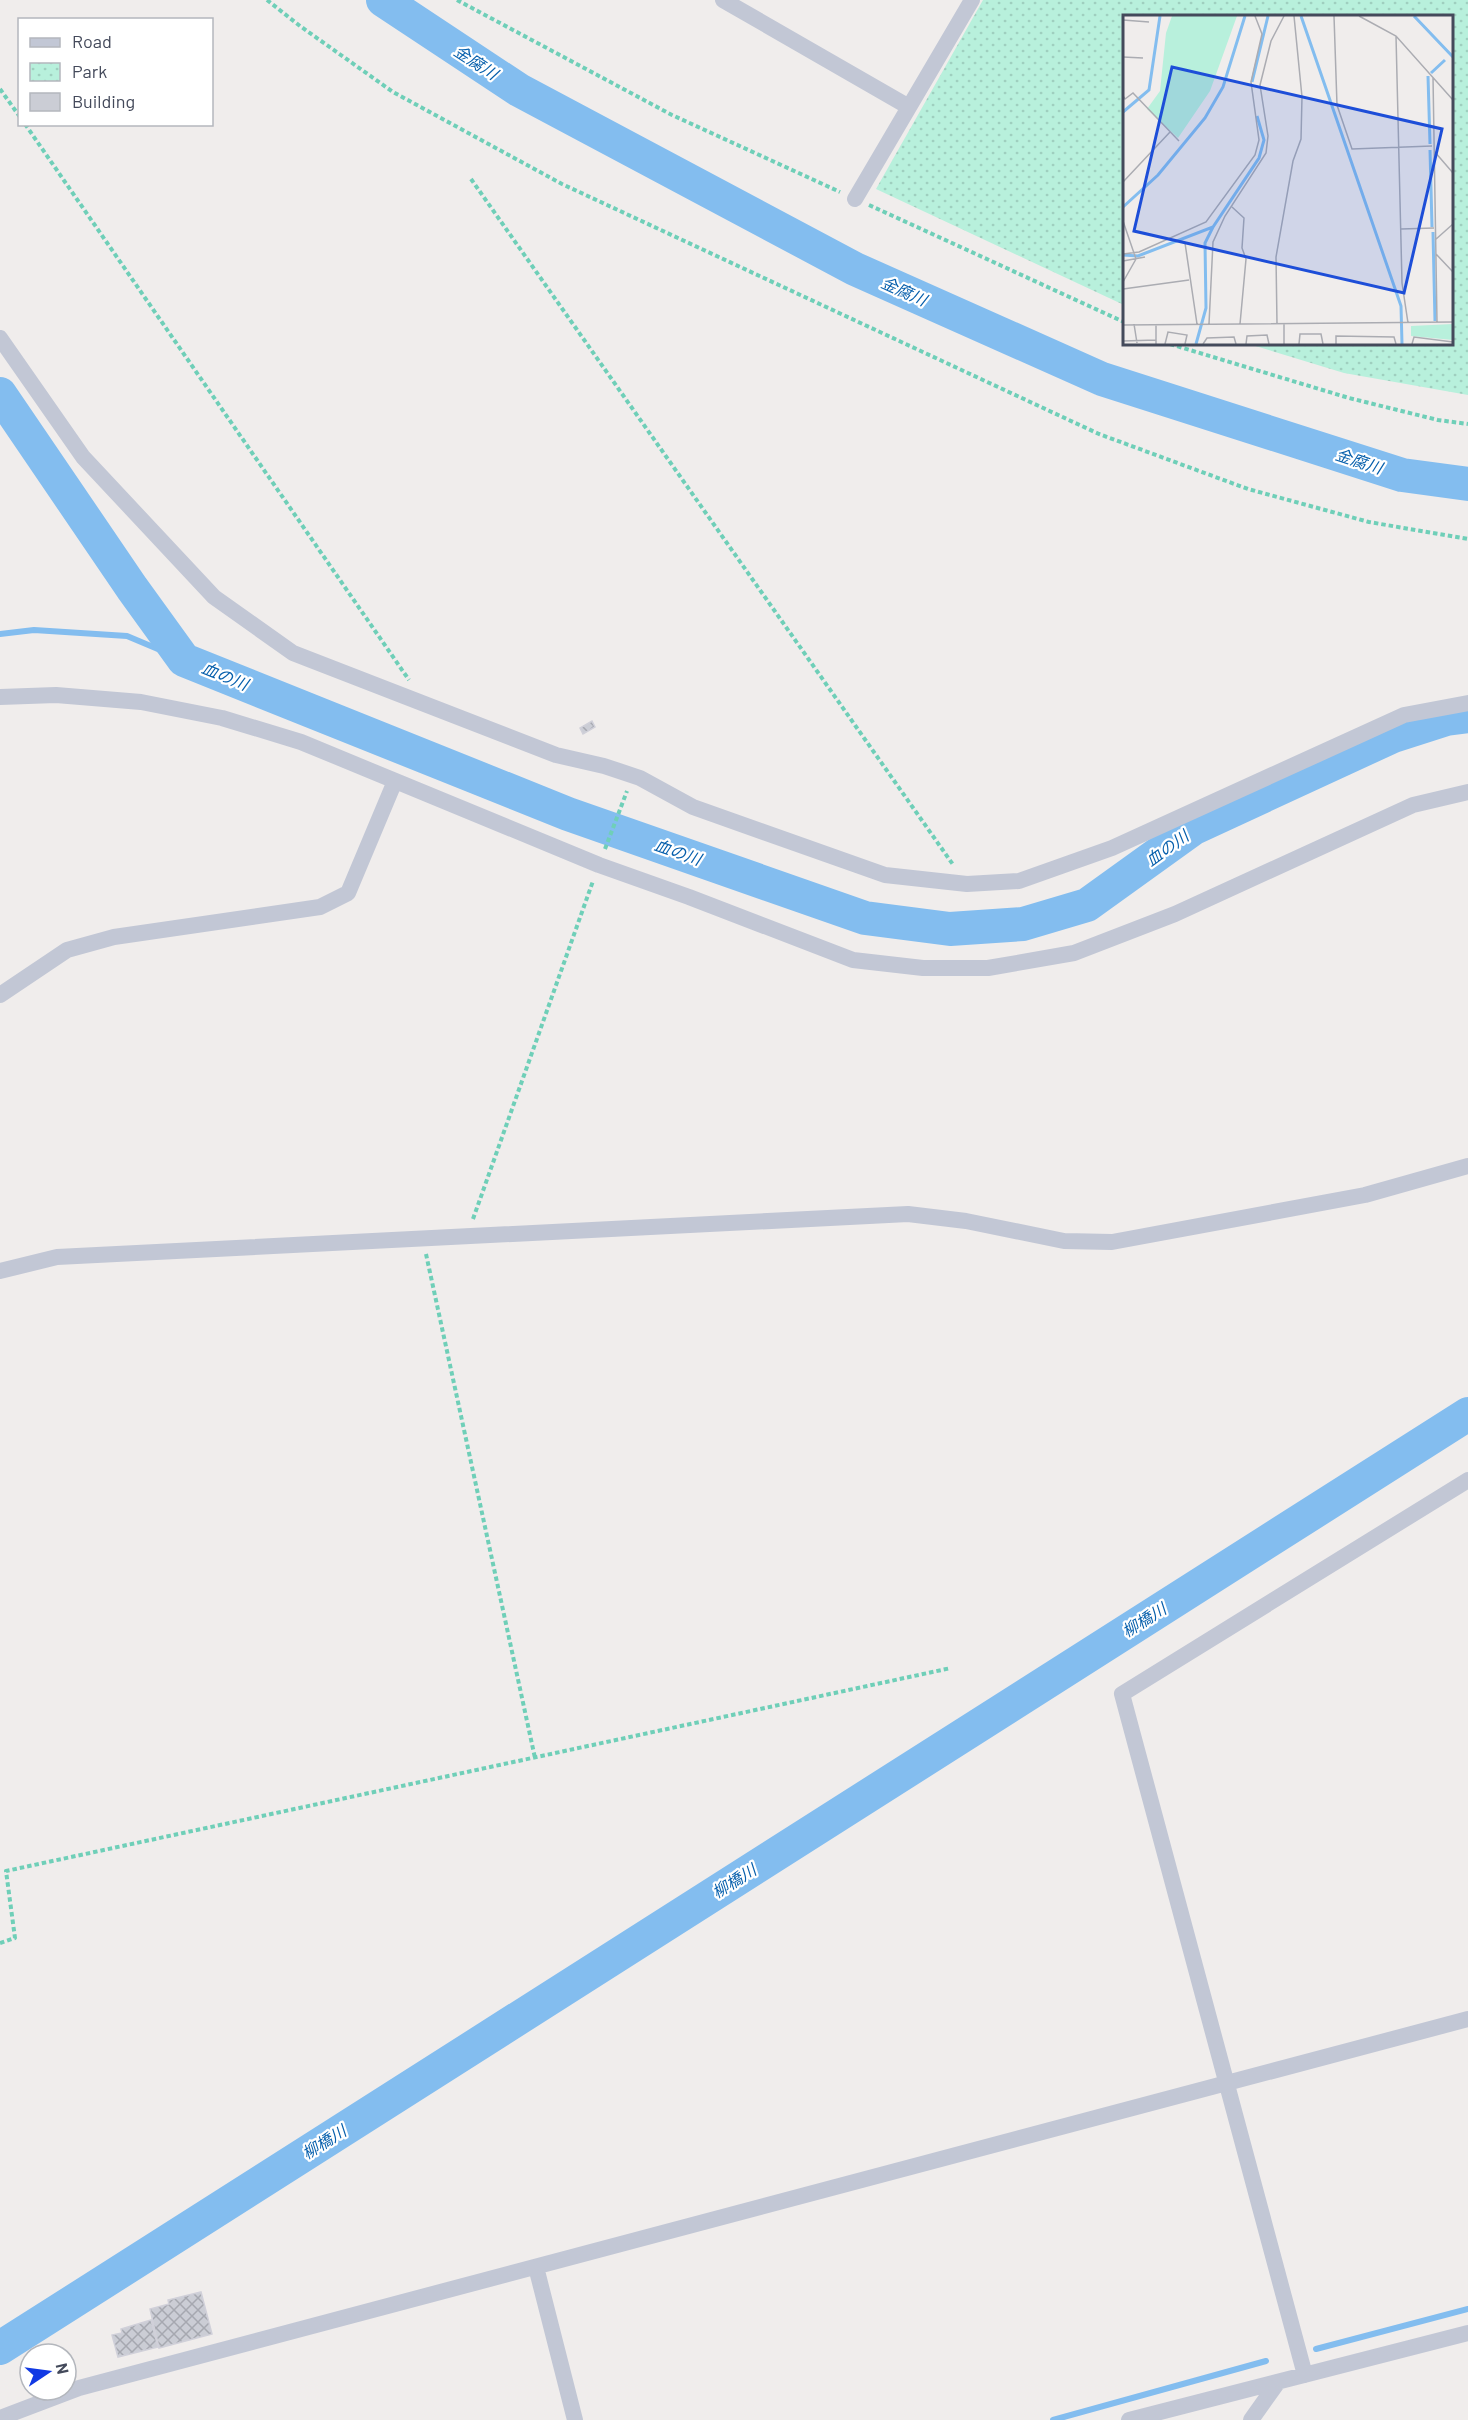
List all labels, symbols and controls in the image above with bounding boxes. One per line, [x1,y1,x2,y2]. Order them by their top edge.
inset map [1123,15,1453,345]
legend [18,18,213,126]
text: Road [72,30,112,52]
water label: 金腐川 [451,41,503,84]
text: Park [72,60,107,82]
text: Building [72,90,135,112]
water label: 金腐川 [878,272,932,310]
water label: 金腐川 [1333,444,1387,478]
water label: 血の川 [199,658,253,694]
water label: 血の川 [1142,825,1193,869]
water label: 血の川 [652,835,706,869]
water label: 柳橋川 [1118,1598,1171,1640]
water label: 柳橋川 [708,1859,761,1901]
water label: 柳橋川 [298,2120,351,2162]
north arrow [18,2342,78,2402]
text: N [53,2361,74,2376]

